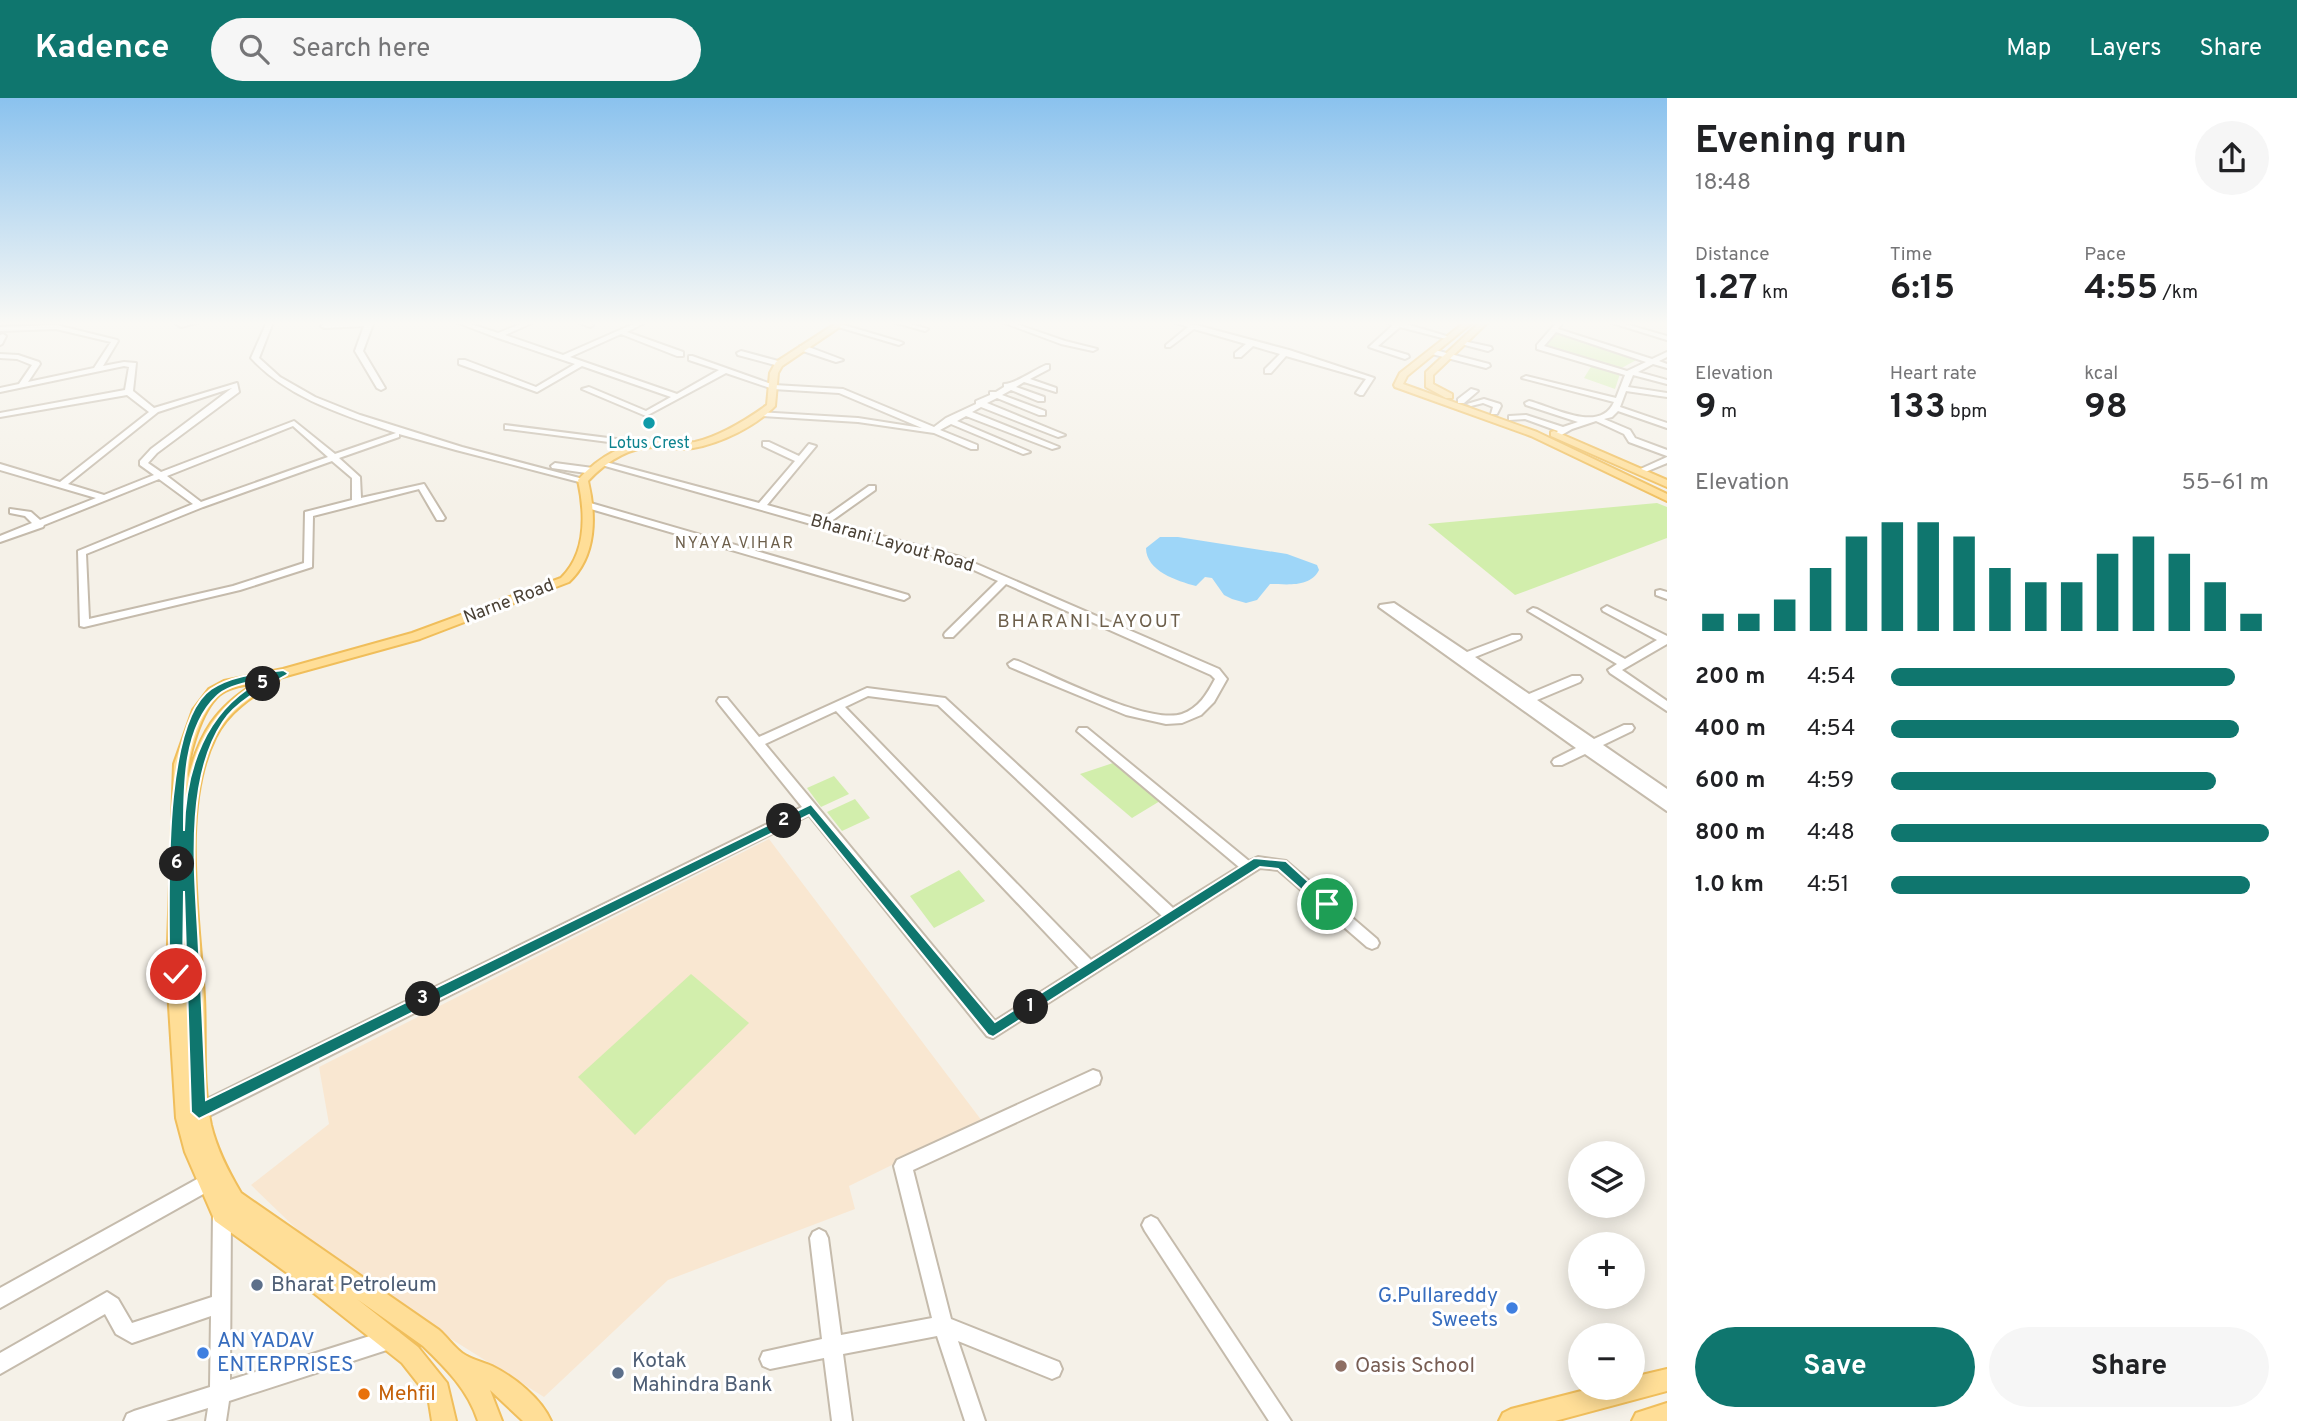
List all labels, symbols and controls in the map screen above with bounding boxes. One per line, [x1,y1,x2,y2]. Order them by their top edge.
search box [211,18,701,81]
text: Kadence [35,28,169,70]
icon: search [235,30,273,68]
text: Search here [291,33,430,66]
text: Map [2006,34,2051,64]
text: Layers [2089,34,2161,64]
text: Share [2199,34,2262,64]
text: Evening run [1695,118,1907,167]
button: share [2195,121,2269,195]
text: 18:48 [1695,169,1751,198]
text: Distance [1695,243,1770,267]
text: Time [1890,243,1932,267]
text: Pace [2084,243,2126,267]
text: 1.27 [1695,267,1758,311]
text: 6:15 [1890,267,1955,311]
text: 4:55 [2084,267,2158,311]
text: km [1758,281,1788,305]
text: /km [2158,281,2198,305]
text: Elevation [1695,362,1773,386]
text: Heart rate [1890,362,1977,386]
text: kcal [2084,362,2118,386]
text: 9 [1695,386,1717,430]
text: 133 [1890,386,1946,430]
text: 98 [2084,386,2128,430]
text: m [1717,400,1737,424]
text: bpm [1946,400,1987,424]
marker: Lotus Crest [641,415,657,431]
place label: Lotus Crest [608,434,690,454]
text: Elevation [1695,469,1790,498]
text: 55–61 m [2182,469,2269,498]
street label: Bharani Layout Road [808,510,976,578]
district label: NYAYA VIHAR [675,534,795,554]
street label: Narne Road [461,574,557,630]
district label: BHARANI LAYOUT [997,610,1183,634]
text: 200 m [1695,663,1765,692]
text: 4:54 [1807,663,1855,692]
pin: 5 [246,666,280,702]
text: 5 [257,671,268,695]
text: 400 m [1695,715,1766,744]
text: 4:54 [1807,715,1855,744]
text: 600 m [1695,767,1765,796]
text: 4:59 [1807,767,1854,796]
pin: 2 [766,804,802,838]
text: 2 [778,808,789,832]
text: 800 m [1695,819,1765,848]
text: 4:48 [1807,819,1855,848]
pin: 6 [160,846,194,882]
text: 6 [171,851,182,875]
text: 1.0 km [1695,871,1764,900]
text: 4:51 [1807,871,1849,900]
pin [1297,874,1357,934]
icon: arrive [1308,885,1346,923]
pin [146,944,206,1004]
icon: check [157,955,195,993]
pin: 3 [406,982,440,1016]
text: 3 [417,986,428,1010]
pin: 1 [1014,990,1048,1024]
text: 1 [1027,994,1034,1018]
map controls [1568,1141,1645,1400]
button: layers [1568,1141,1645,1218]
button: + [1568,1232,1645,1309]
place label: Bharat Petroleum [271,1272,437,1299]
marker: Bharat Petroleum [249,1277,265,1293]
place label: G.Pullareddy Sweets [1378,1283,1498,1334]
marker: G.Pullareddy Sweets [1504,1300,1520,1316]
button: − [1568,1323,1645,1400]
button: Save [1695,1327,1975,1407]
button: Share [1989,1327,2269,1407]
place label: AN YADAV ENTERPRISES [217,1328,353,1379]
marker: AN YADAV ENTERPRISES [195,1345,211,1361]
place label: Kotak Mahindra Bank [632,1348,772,1399]
place label: Oasis School [1355,1353,1475,1380]
marker: Oasis School [1333,1358,1349,1374]
marker: Kotak Mahindra Bank [610,1365,626,1381]
place label: Mehfil [378,1381,436,1408]
marker: Mehfil [356,1386,372,1402]

